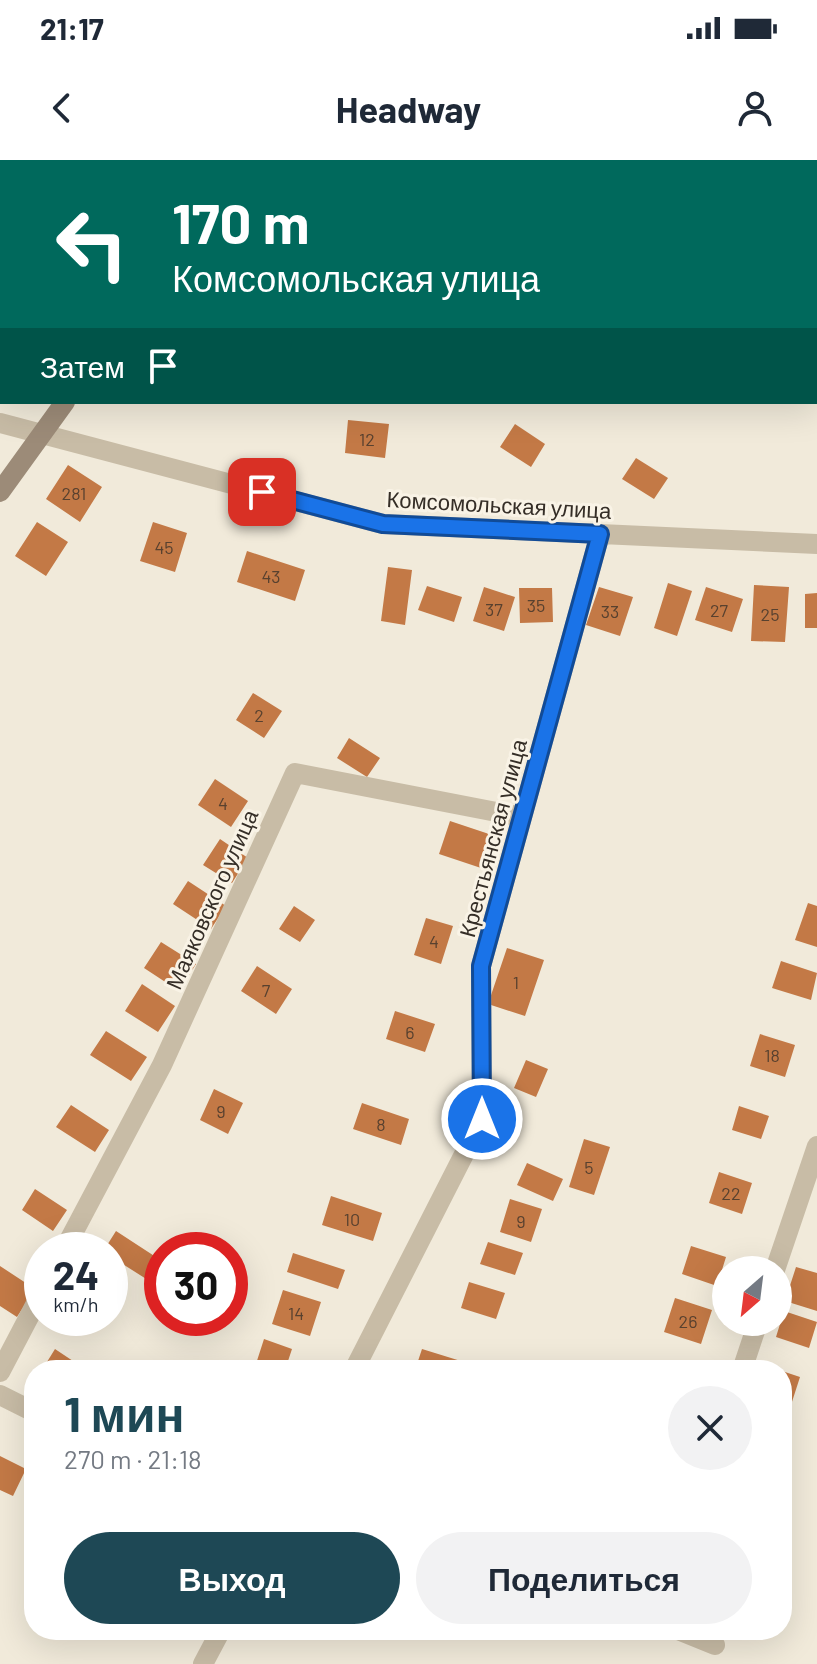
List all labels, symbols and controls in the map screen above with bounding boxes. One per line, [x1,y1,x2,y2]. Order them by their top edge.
text: 21:17 [40,10,104,46]
icon: back [40,86,84,130]
icon: person [733,86,777,130]
text: Headway [336,87,481,130]
text: 170 m [172,188,309,255]
icon: left [40,192,144,296]
text: Комсомольская улица [172,256,540,299]
icon: arrive [141,344,185,388]
text: Затем [40,348,125,384]
house number: 12 [359,428,375,450]
pin [228,458,296,526]
icon: arrive [240,470,284,514]
house number: 281 [62,482,86,504]
street label: Комсомольская улица [386,485,613,524]
house number: 45 [154,536,174,558]
house number: 43 [261,565,281,587]
house number: 35 [527,594,545,616]
house number: 37 [485,598,503,620]
house number: 27 [710,599,729,621]
house number: 33 [601,600,619,622]
house number: 25 [761,603,779,625]
house number: 2 [254,704,264,726]
street label: Крестьянская улица [453,735,532,940]
house number: 4 [218,792,228,814]
street label: Маяковского улица [160,804,264,993]
house number: 4 [429,930,439,952]
house number: 1 [513,971,519,993]
house number: 7 [262,979,271,1001]
house number: 6 [405,1021,415,1043]
house number: 18 [764,1044,780,1066]
position arrow [440,1077,524,1161]
house number: 9 [216,1100,226,1122]
house number: 8 [376,1113,386,1135]
house number: 5 [584,1156,594,1178]
house number: 22 [721,1182,741,1204]
house number: 10 [344,1208,360,1230]
house number: 9 [516,1210,526,1232]
speed limit sign: 30 [144,1232,248,1336]
text: 24 [53,1250,99,1298]
north arrow [712,1256,792,1336]
map controls [712,1256,792,1336]
text: km/h [53,1292,99,1316]
house number: 14 [288,1302,304,1324]
house number: 26 [679,1310,697,1332]
text: 1 мин [64,1384,185,1442]
button: close [668,1386,752,1470]
text: 270 m · 21:18 [64,1443,202,1474]
button: Выход [64,1532,400,1624]
button: Поделиться [416,1532,752,1624]

